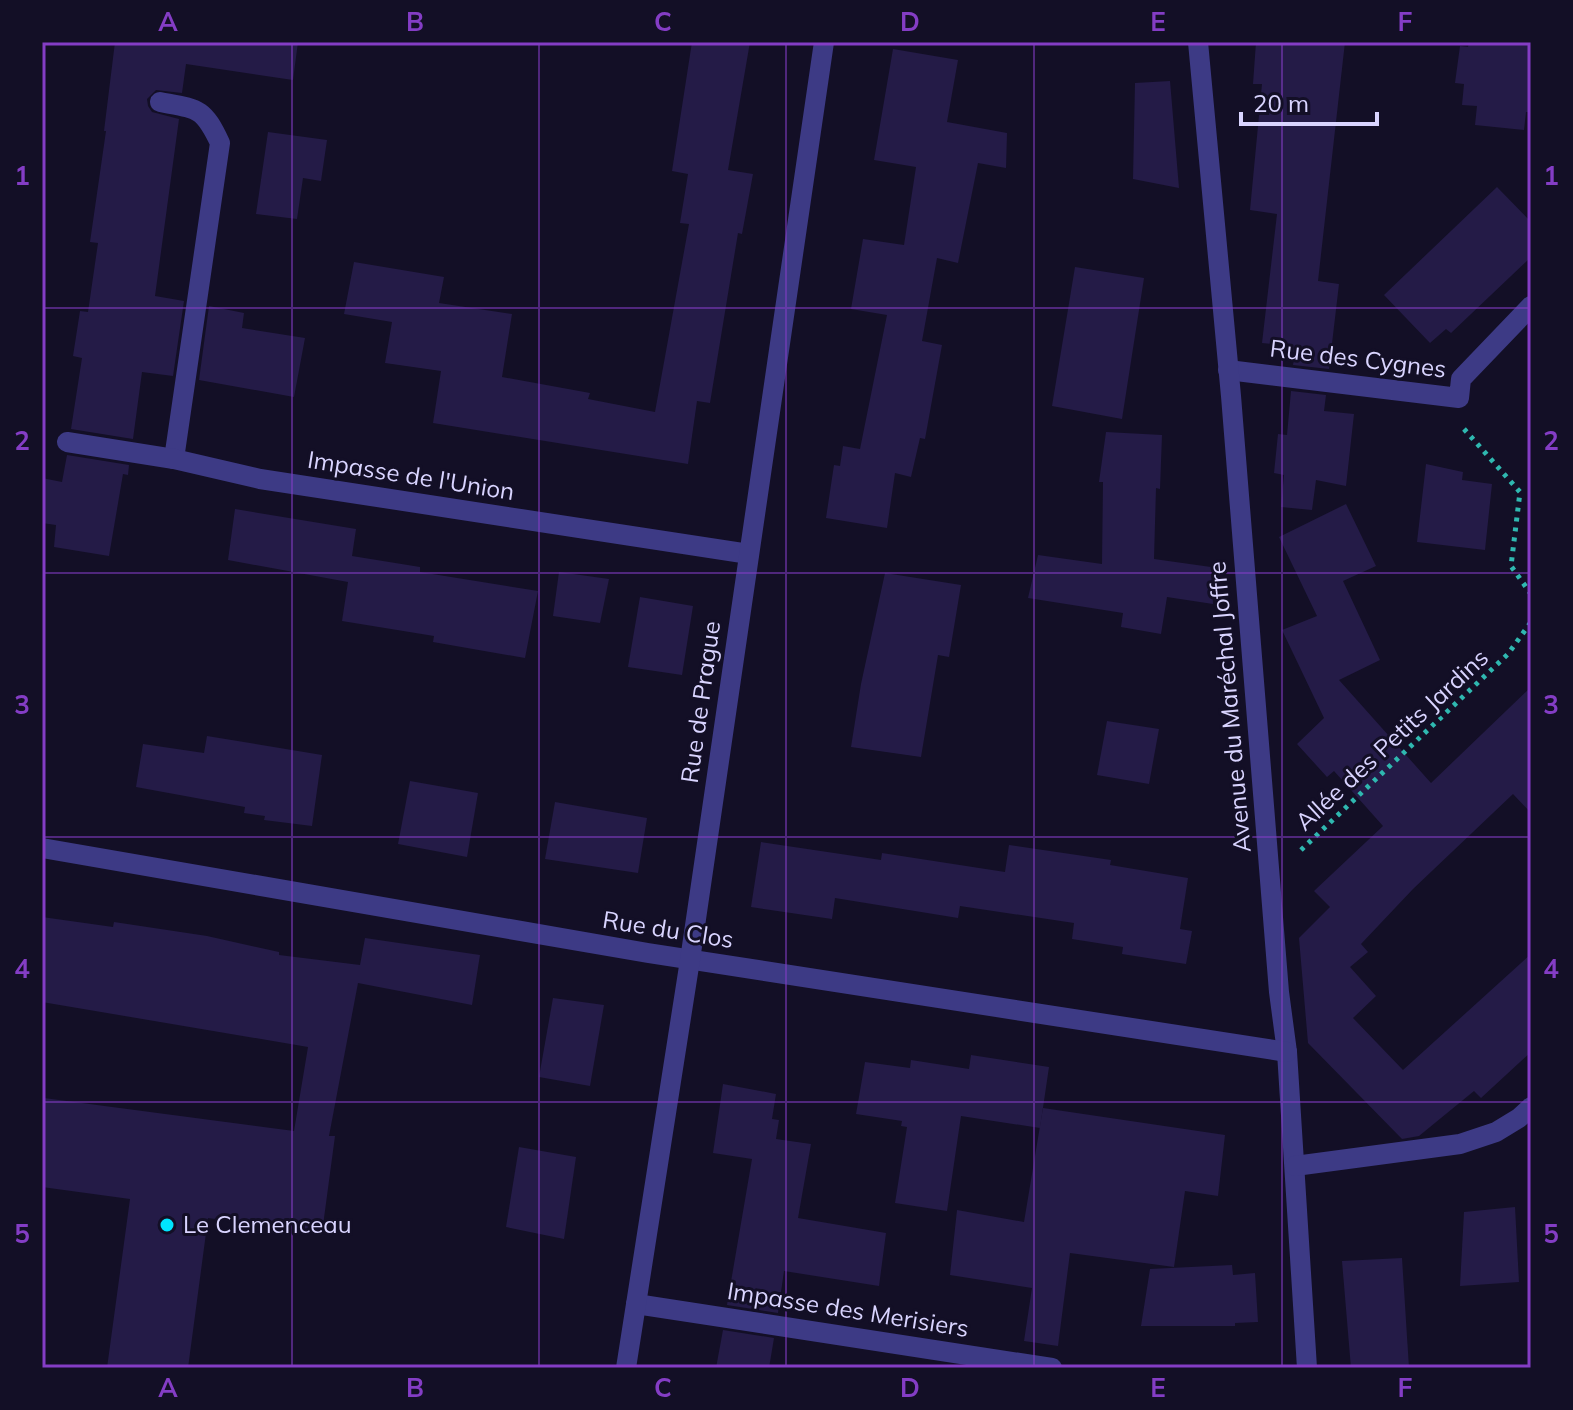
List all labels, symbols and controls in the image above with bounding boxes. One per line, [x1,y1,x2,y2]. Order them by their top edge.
text: A [158,5,178,38]
text: B [406,5,424,38]
text: C [654,5,672,38]
text: D [900,5,920,38]
text: E [1150,5,1166,38]
text: F [1398,5,1413,38]
scale bar [1241,76,1377,126]
text: 20 m [1253,88,1309,118]
text: 1 [14,159,30,192]
text: 1 [1543,159,1559,192]
street label: Rue des Cygnes [1268,332,1448,384]
text: 2 [14,424,30,457]
text: 2 [1543,424,1559,457]
street label: Impasse de l'Union [306,444,517,506]
street label: Avenue du Maréchal Joffre [1201,560,1257,854]
street label: Rue de Prague [674,619,726,785]
street label: Allée des Petits Jardins [1289,642,1494,836]
text: 3 [14,688,30,721]
text: 3 [1543,688,1559,721]
street label: Rue du Clos [601,904,736,954]
text: 4 [14,952,30,985]
text: 4 [1543,952,1559,985]
place label: Le Clemenceau [183,1209,352,1239]
marker: Le Clemenceau [158,1216,176,1234]
text: 5 [14,1217,30,1250]
text: 5 [1543,1217,1559,1250]
street label: Impasse des Merisiers [725,1275,971,1343]
text: A [158,1371,178,1404]
text: B [406,1371,424,1404]
text: C [654,1371,672,1404]
text: D [900,1371,920,1404]
text: E [1150,1371,1166,1404]
text: F [1398,1371,1413,1404]

